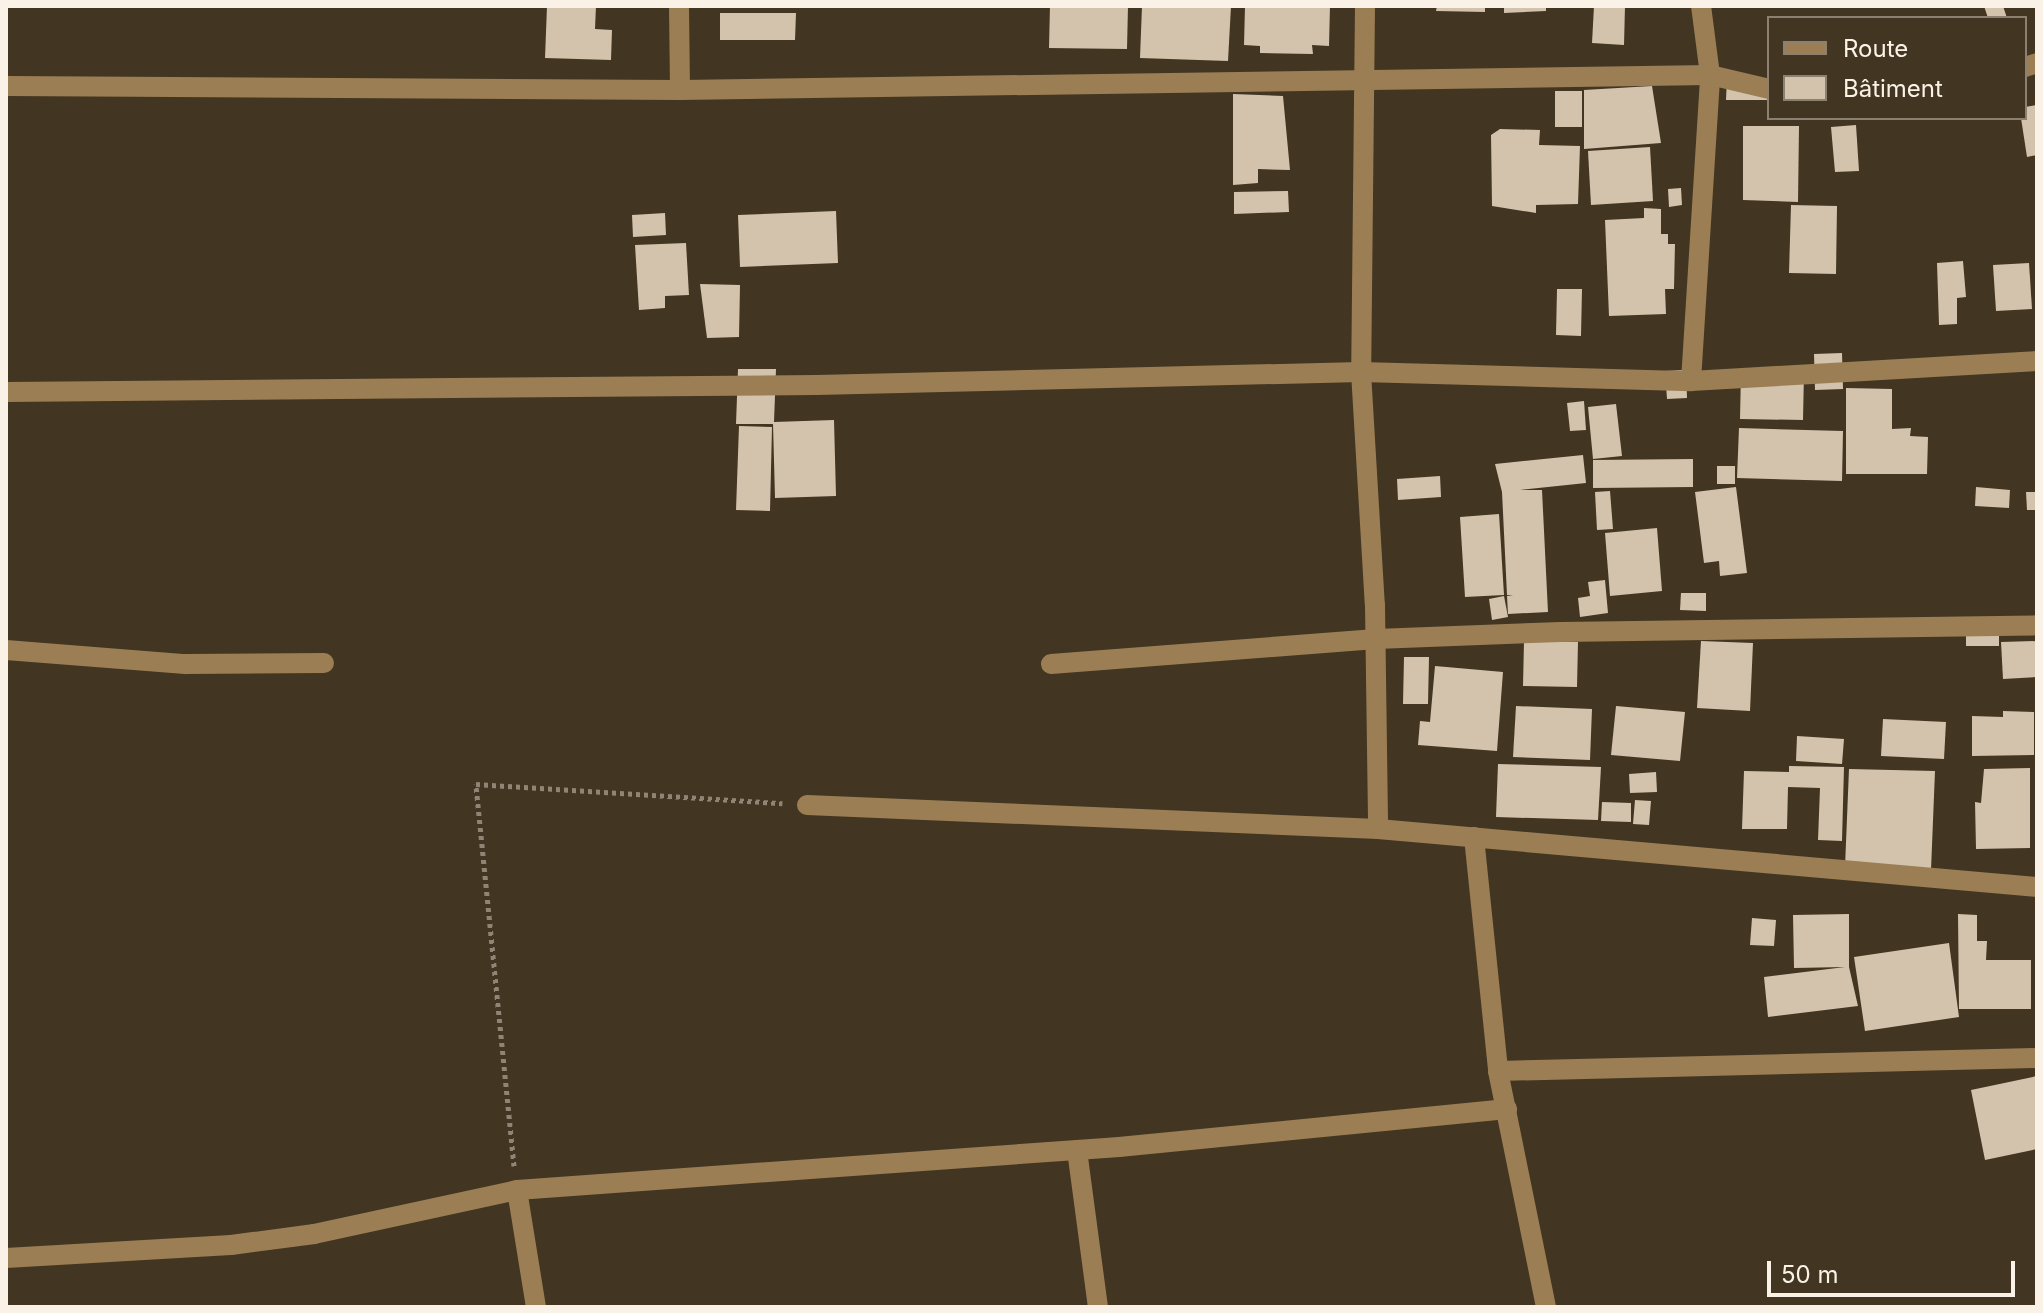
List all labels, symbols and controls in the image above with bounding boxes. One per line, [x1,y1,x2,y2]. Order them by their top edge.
legend [1767,16,2027,120]
text: Route [1843,34,1908,63]
text: Bâtiment [1843,74,1943,103]
scale bar [1771,1245,2019,1295]
text: 50 m [1781,1260,1839,1289]

